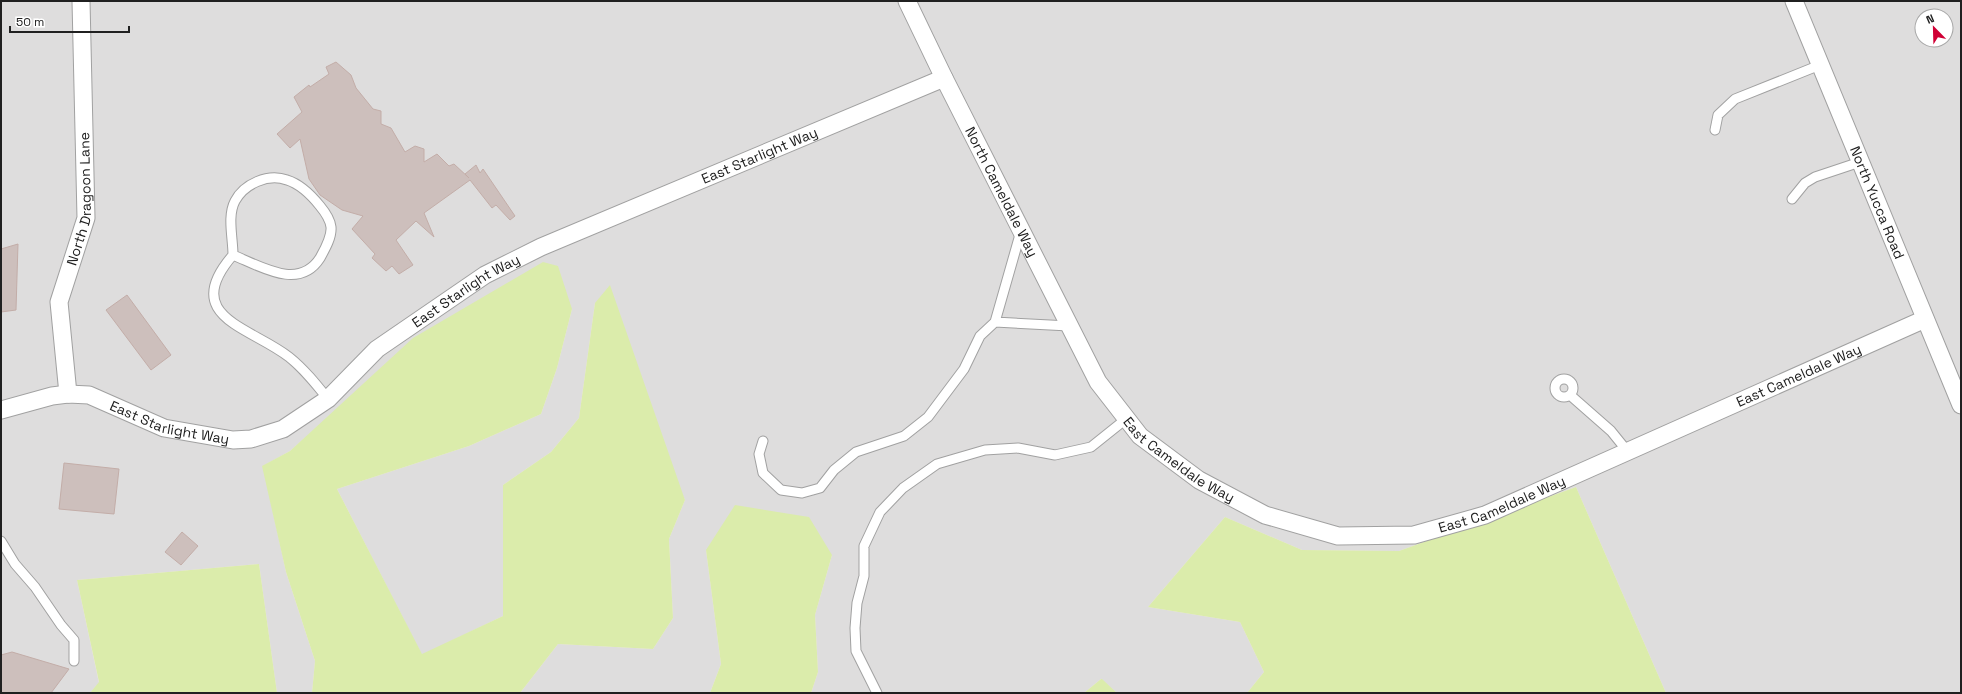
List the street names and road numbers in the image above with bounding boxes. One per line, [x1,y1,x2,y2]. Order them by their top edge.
street label: East Starlight Way [699,123,820,188]
street label: North Cameldale Way [961,124,1042,260]
street label: North Dragoon Lane [62,132,95,268]
street label: North Yucca Road [1846,143,1909,262]
street label: East Starlight Way [408,250,523,331]
street label: East Cameldale Way [1733,340,1864,411]
street label: East Starlight Way [107,396,231,448]
street label: East Cameldale Way [1119,413,1238,506]
street label: East Cameldale Way [1436,471,1568,537]

